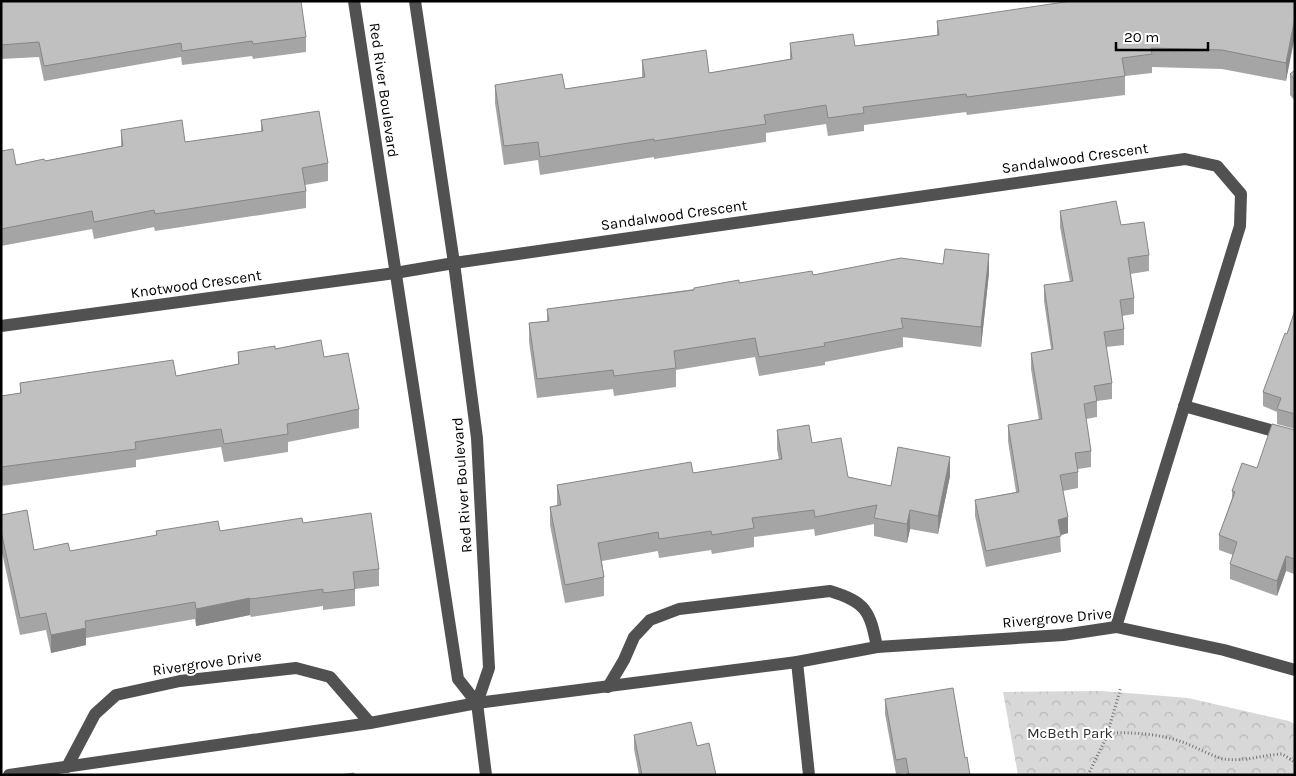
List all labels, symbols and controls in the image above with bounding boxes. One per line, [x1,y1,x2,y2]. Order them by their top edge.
scale bar [1116,20,1208,52]
street label: Red River Boulevard [366,21,402,159]
text: 20 m [1124,28,1159,46]
street label: Sandalwood Crescent [1001,139,1150,177]
street label: Sandalwood Crescent [600,196,749,234]
street label: Knotwood Crescent [129,266,263,302]
street label: Red River Boulevard [448,417,476,553]
street label: Rivergrove Drive [1001,604,1113,632]
street label: Rivergrove Drive [151,646,263,680]
park label: McBeth Park [1027,724,1113,742]

